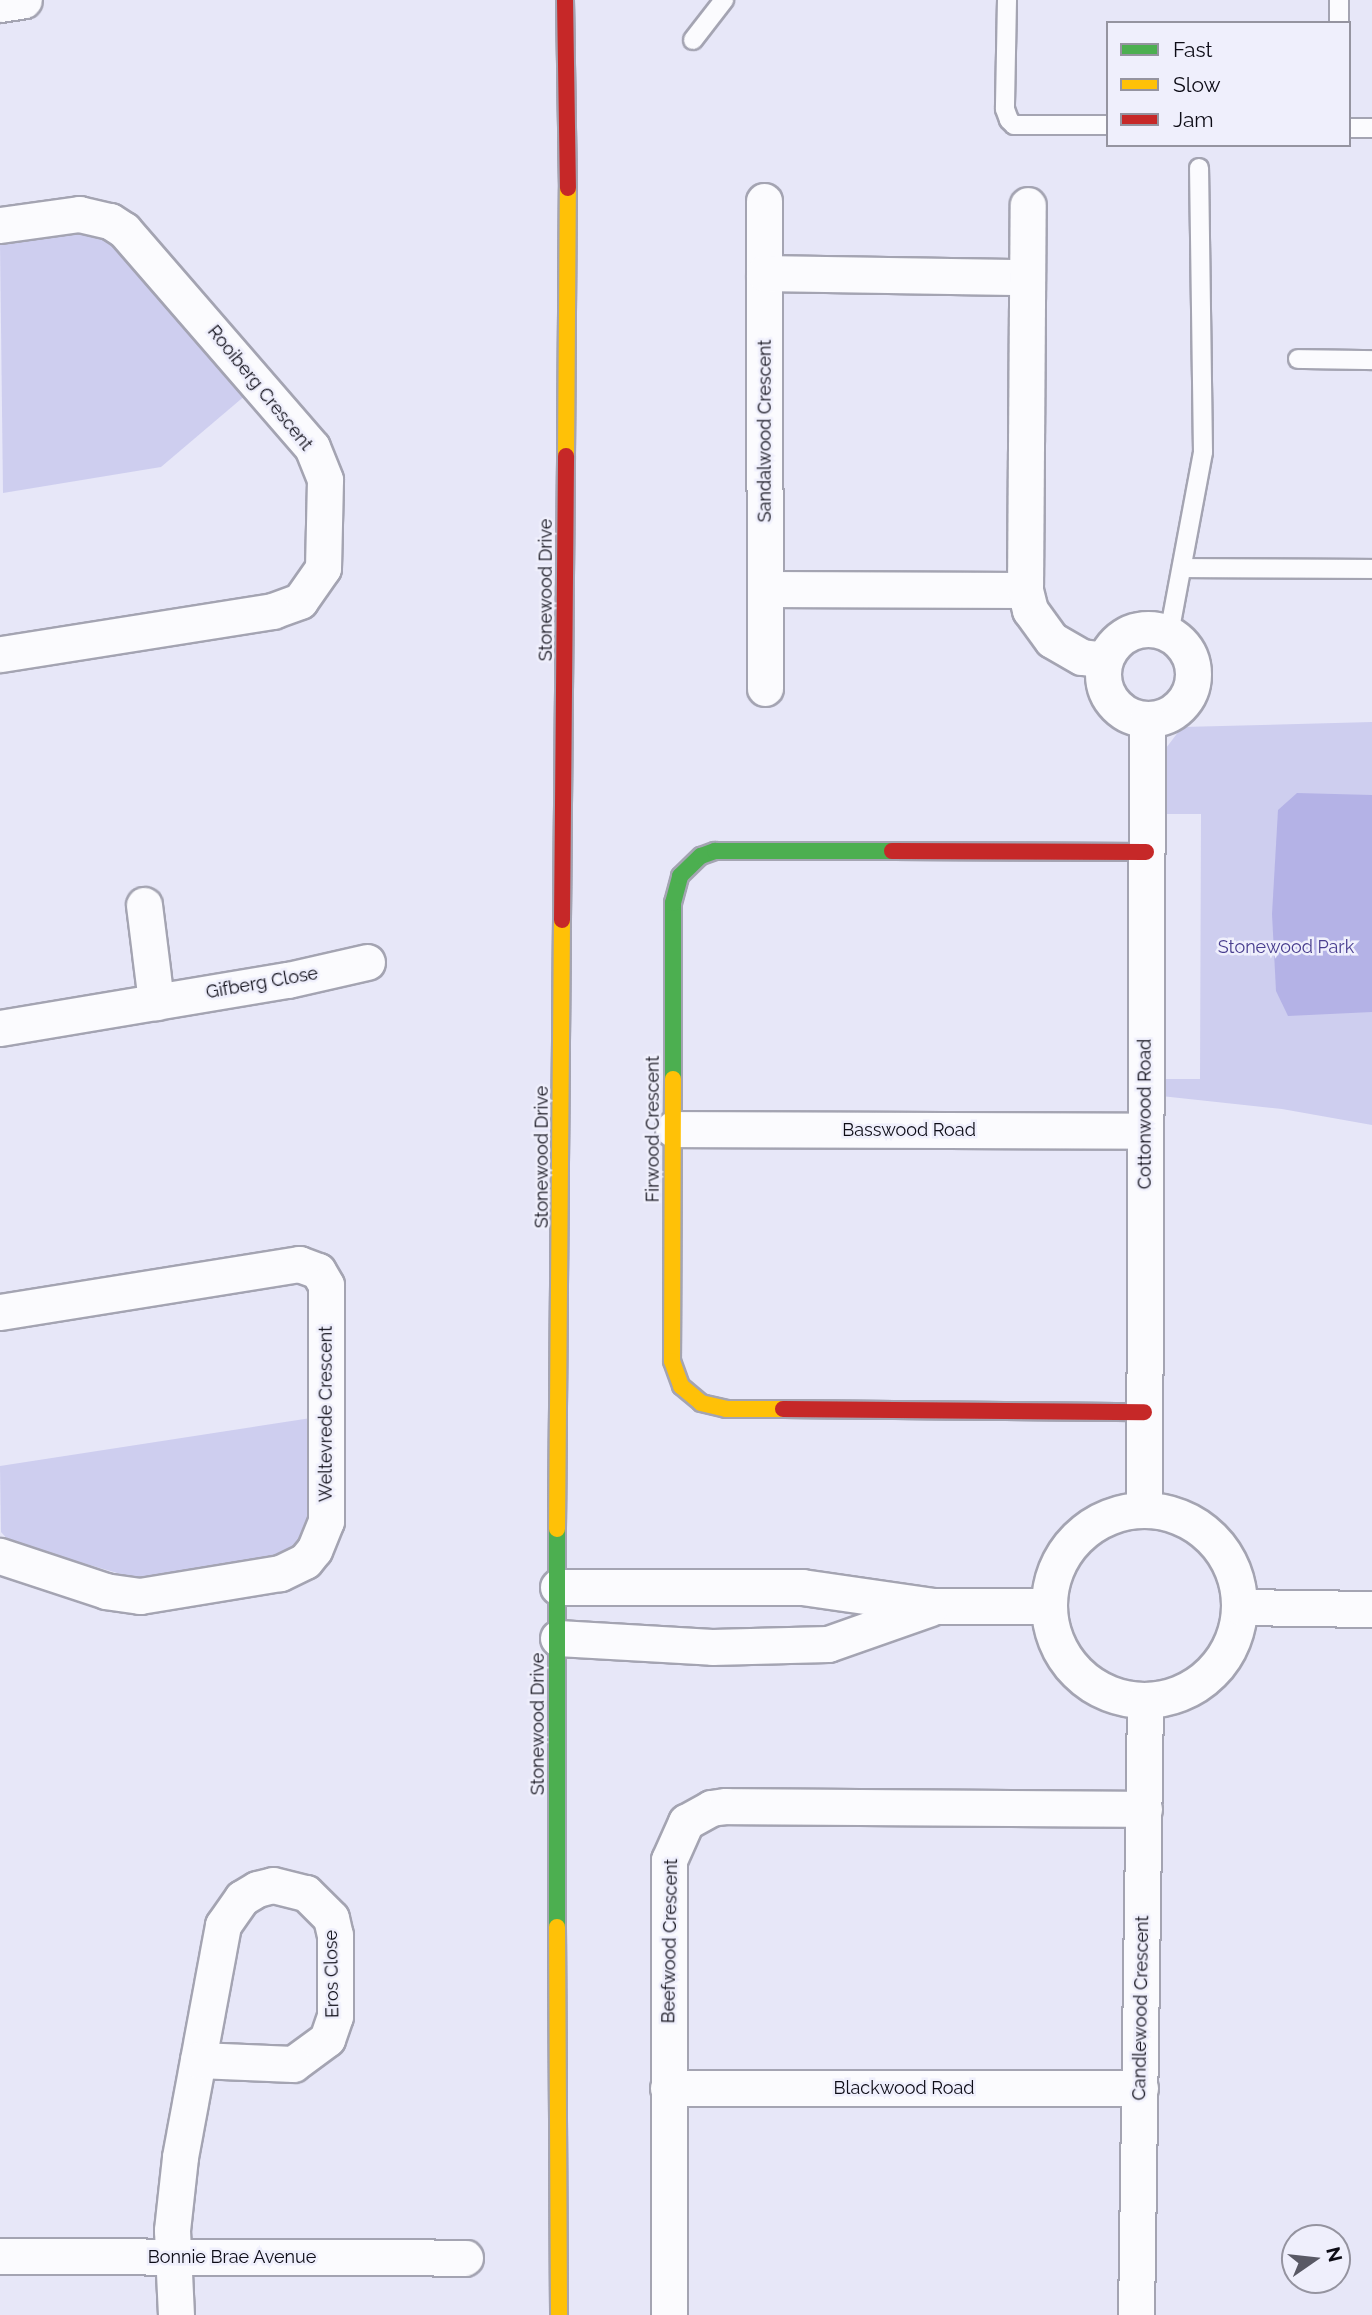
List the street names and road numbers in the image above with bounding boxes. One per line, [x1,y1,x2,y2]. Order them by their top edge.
street label: Rooiberg Crescent [203,321,317,455]
street label: Sandalwood Crescent [754,340,776,522]
street label: Stonewood Drive [535,519,557,661]
street label: Gifberg Close [204,963,320,1003]
street label: Cottonwood Road [1134,1039,1156,1189]
street label: Firwood Crescent [642,1056,664,1202]
street label: Stonewood Drive [531,1086,553,1228]
street label: Basswood Road [842,1119,976,1141]
street label: Weltevrede Crescent [315,1326,337,1502]
street label: Stonewood Drive [527,1653,549,1795]
street label: Beefwood Crescent [658,1858,682,2024]
street label: Candlewood Crescent [1129,1915,1153,2101]
street label: Eros Close [320,1930,344,2018]
street label: Blackwood Road [834,2077,974,2099]
street label: Bonnie Brae Avenue [147,2246,317,2268]

